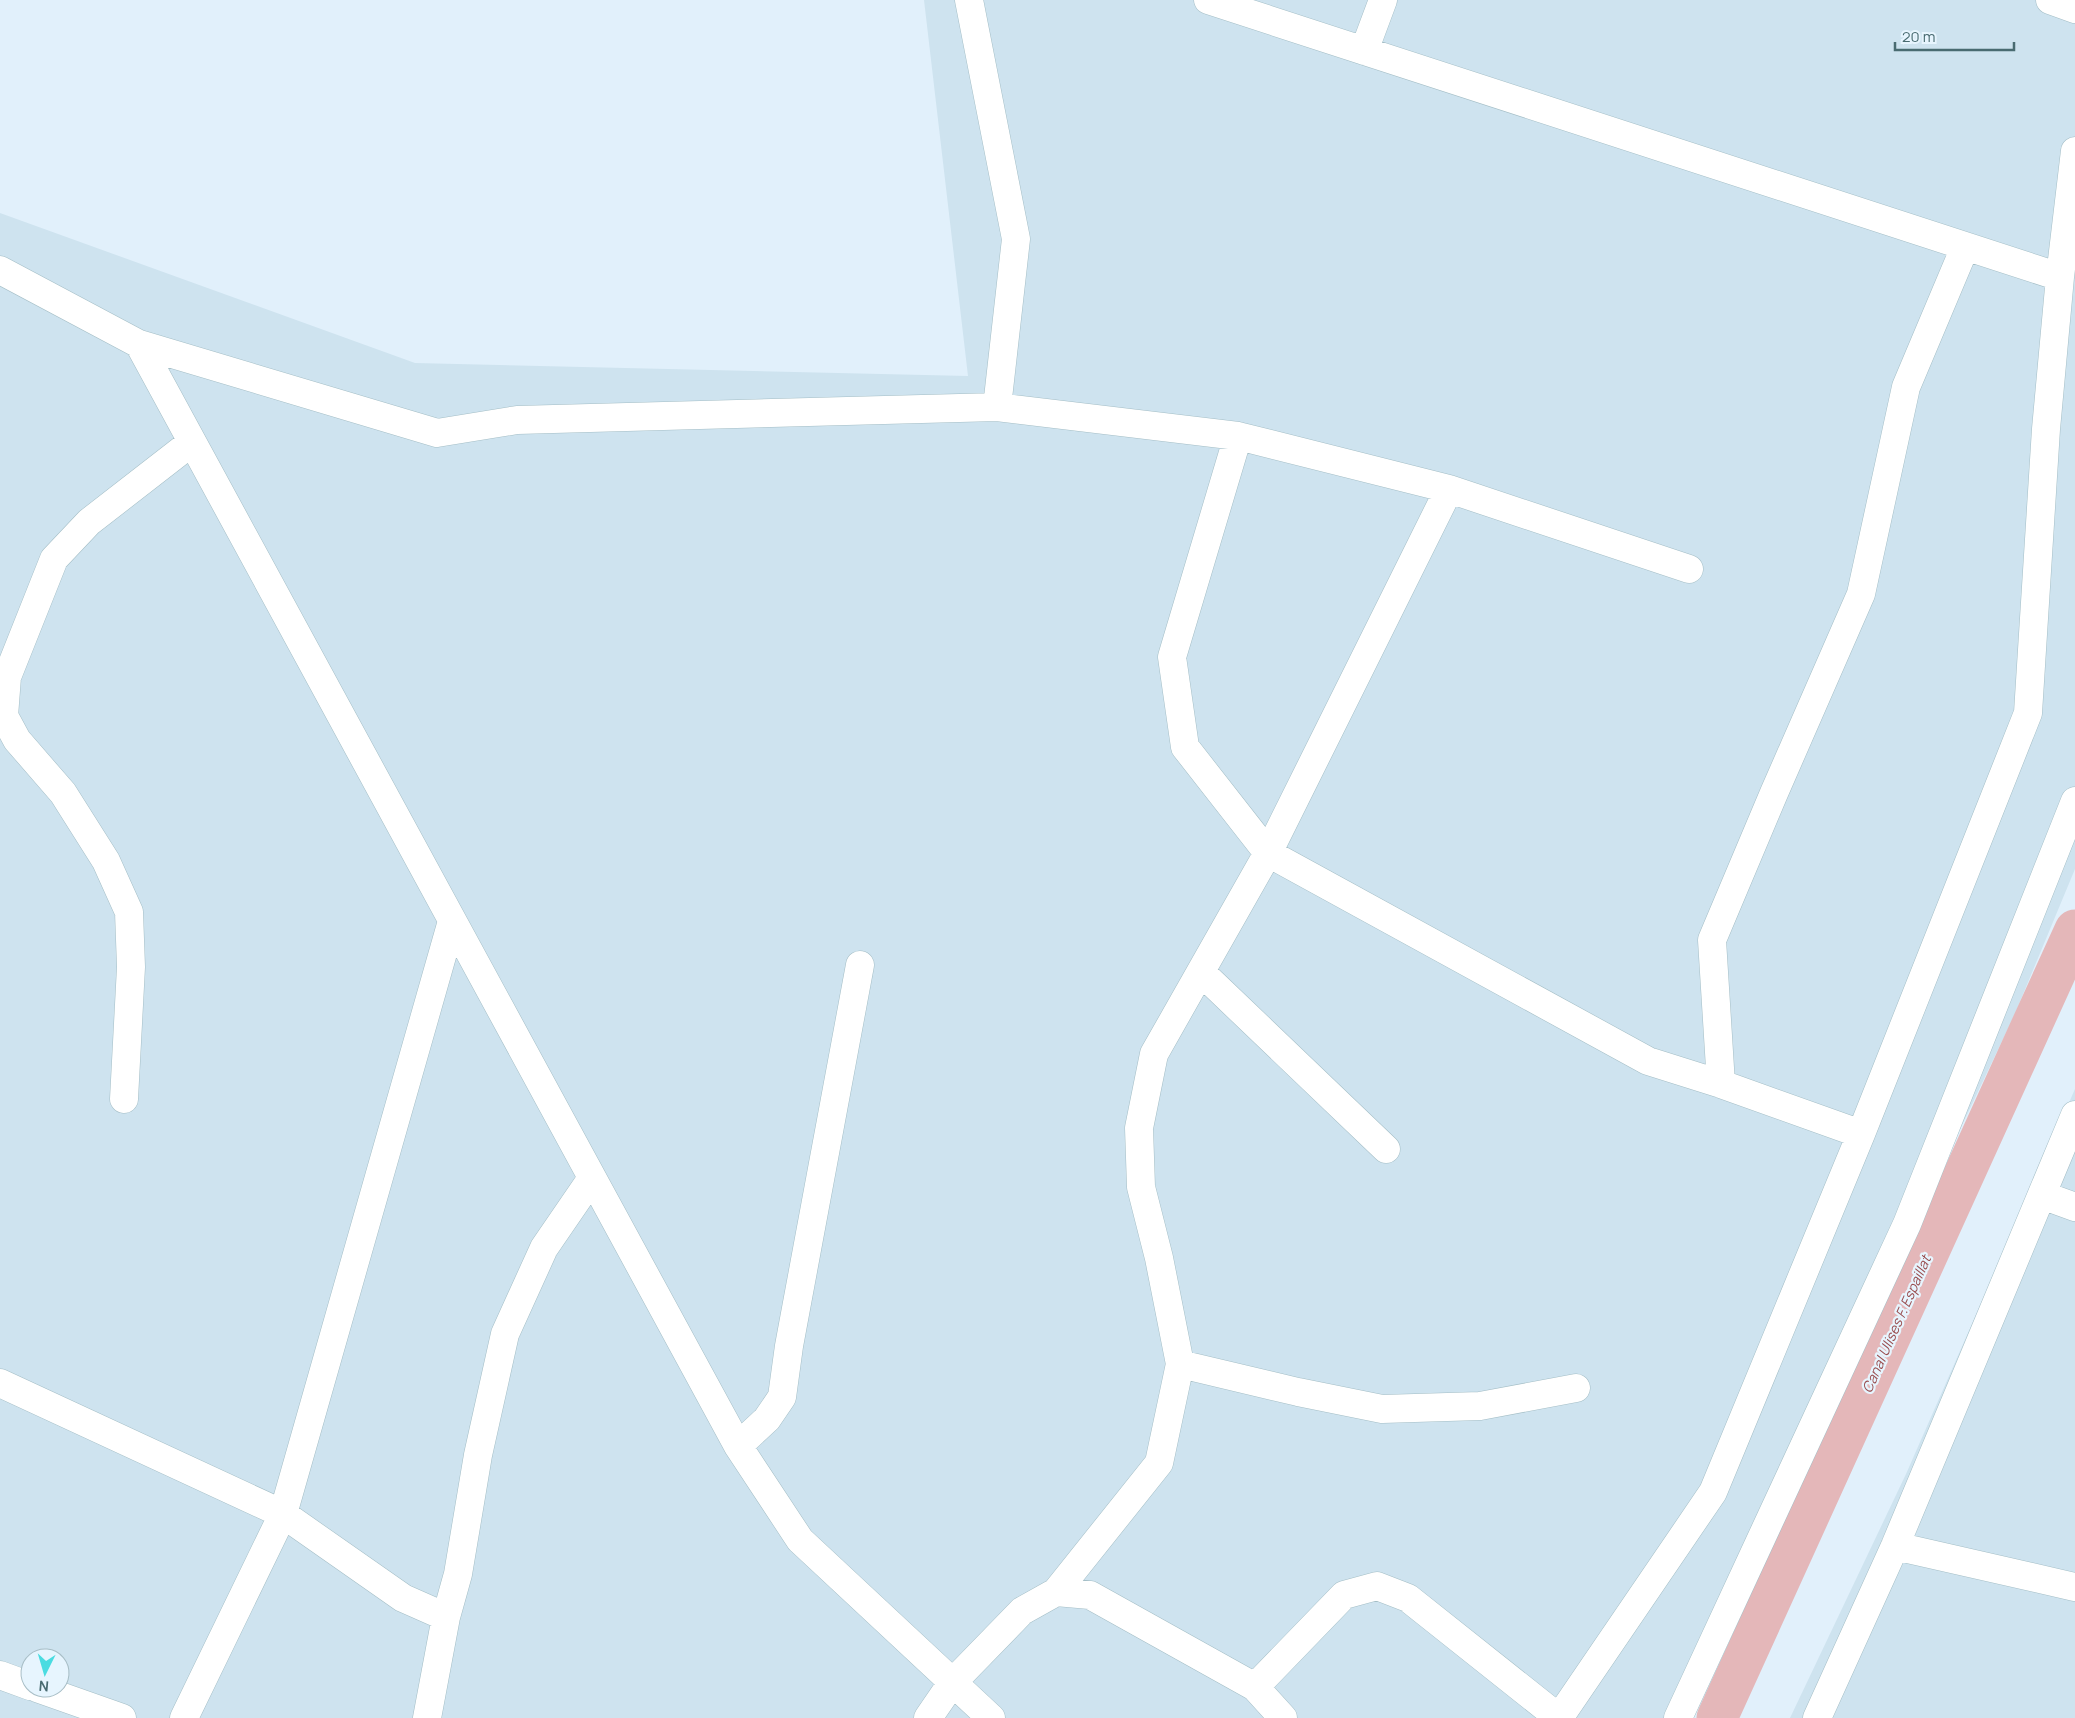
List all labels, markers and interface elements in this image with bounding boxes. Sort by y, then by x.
scale bar [1895,20,2014,52]
text: 20 m [1902,26,1935,47]
water label: Canal Ulises F. Espaillat [1857,1251,1935,1396]
north arrow [20,1648,70,1698]
text: N [38,1677,50,1696]

